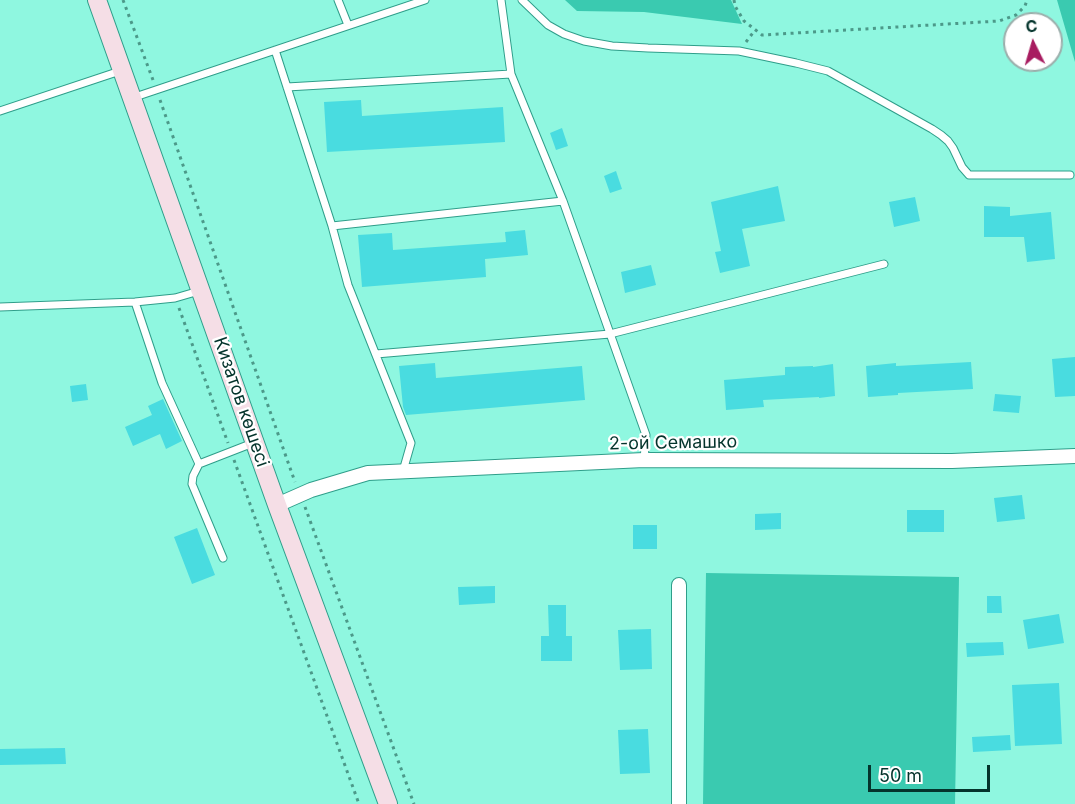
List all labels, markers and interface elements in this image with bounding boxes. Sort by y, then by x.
north arrow [1003,12,1063,72]
text: С [1025,16,1038,37]
street label: Кизатов көшесі [209,334,273,470]
street label: 2-ой Семашко [609,431,737,455]
scale bar [871,753,992,791]
text: 50 m [879,765,922,786]

